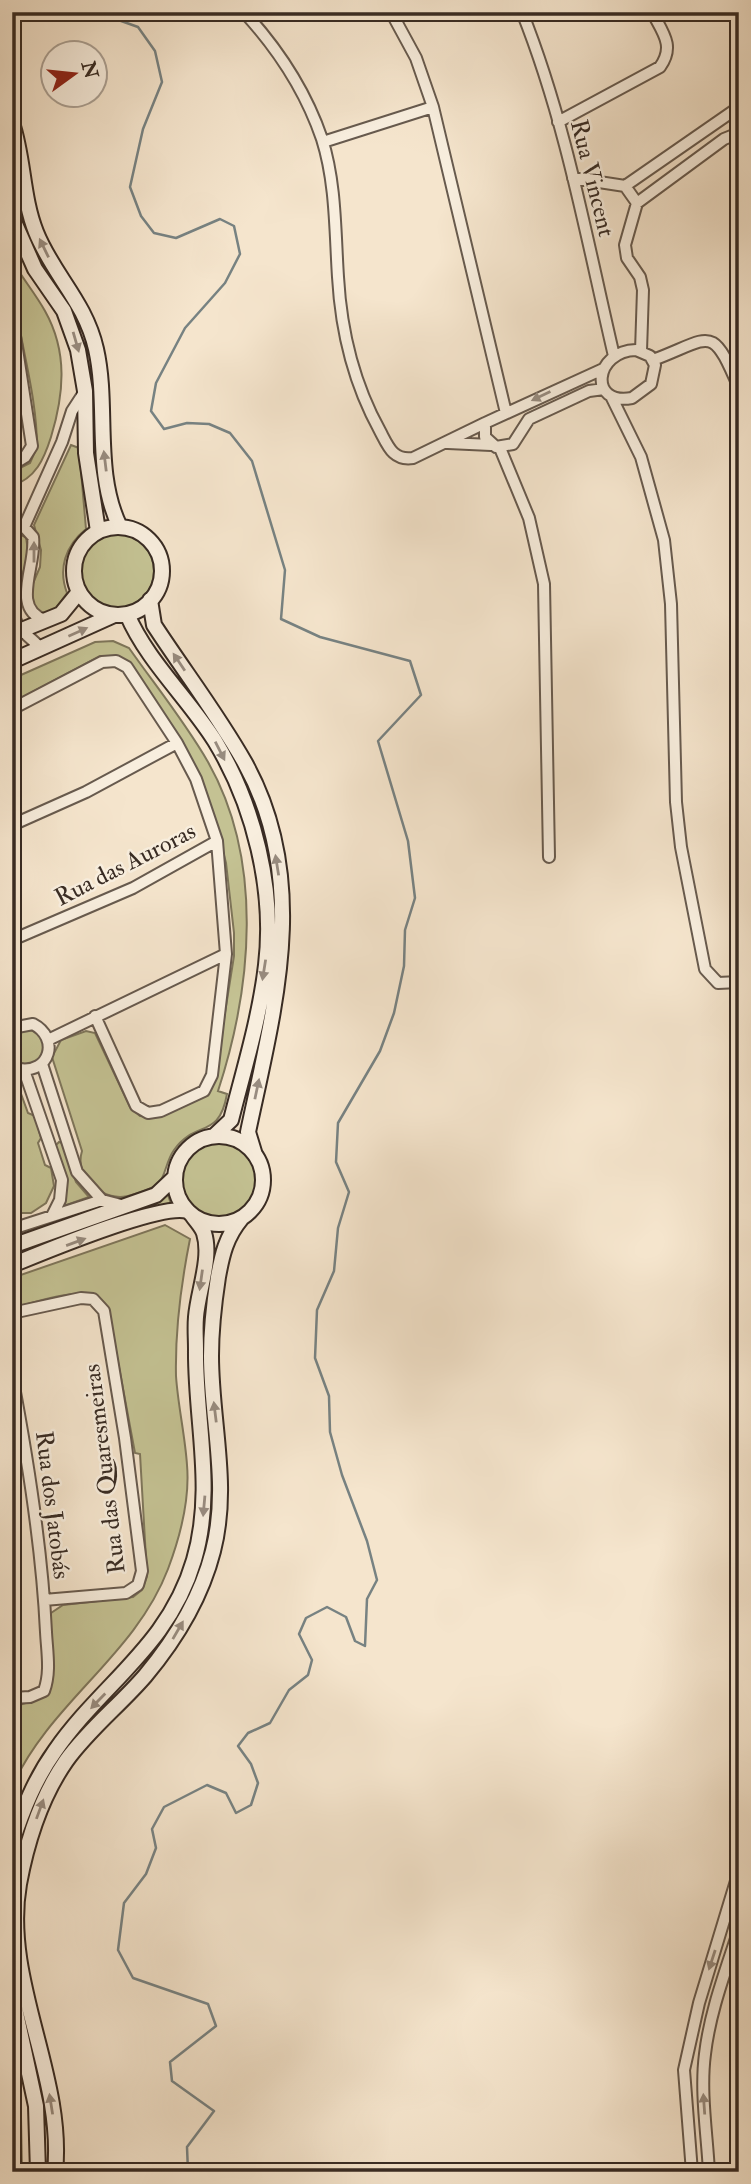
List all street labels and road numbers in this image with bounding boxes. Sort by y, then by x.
street label: Rua Vincent [563,116,622,240]
street label: Rua das Auroras [49,816,201,913]
street label: Rua das Quaresmeiras [76,1362,133,1575]
street label: Rua dos Jatobás [28,1429,77,1581]

